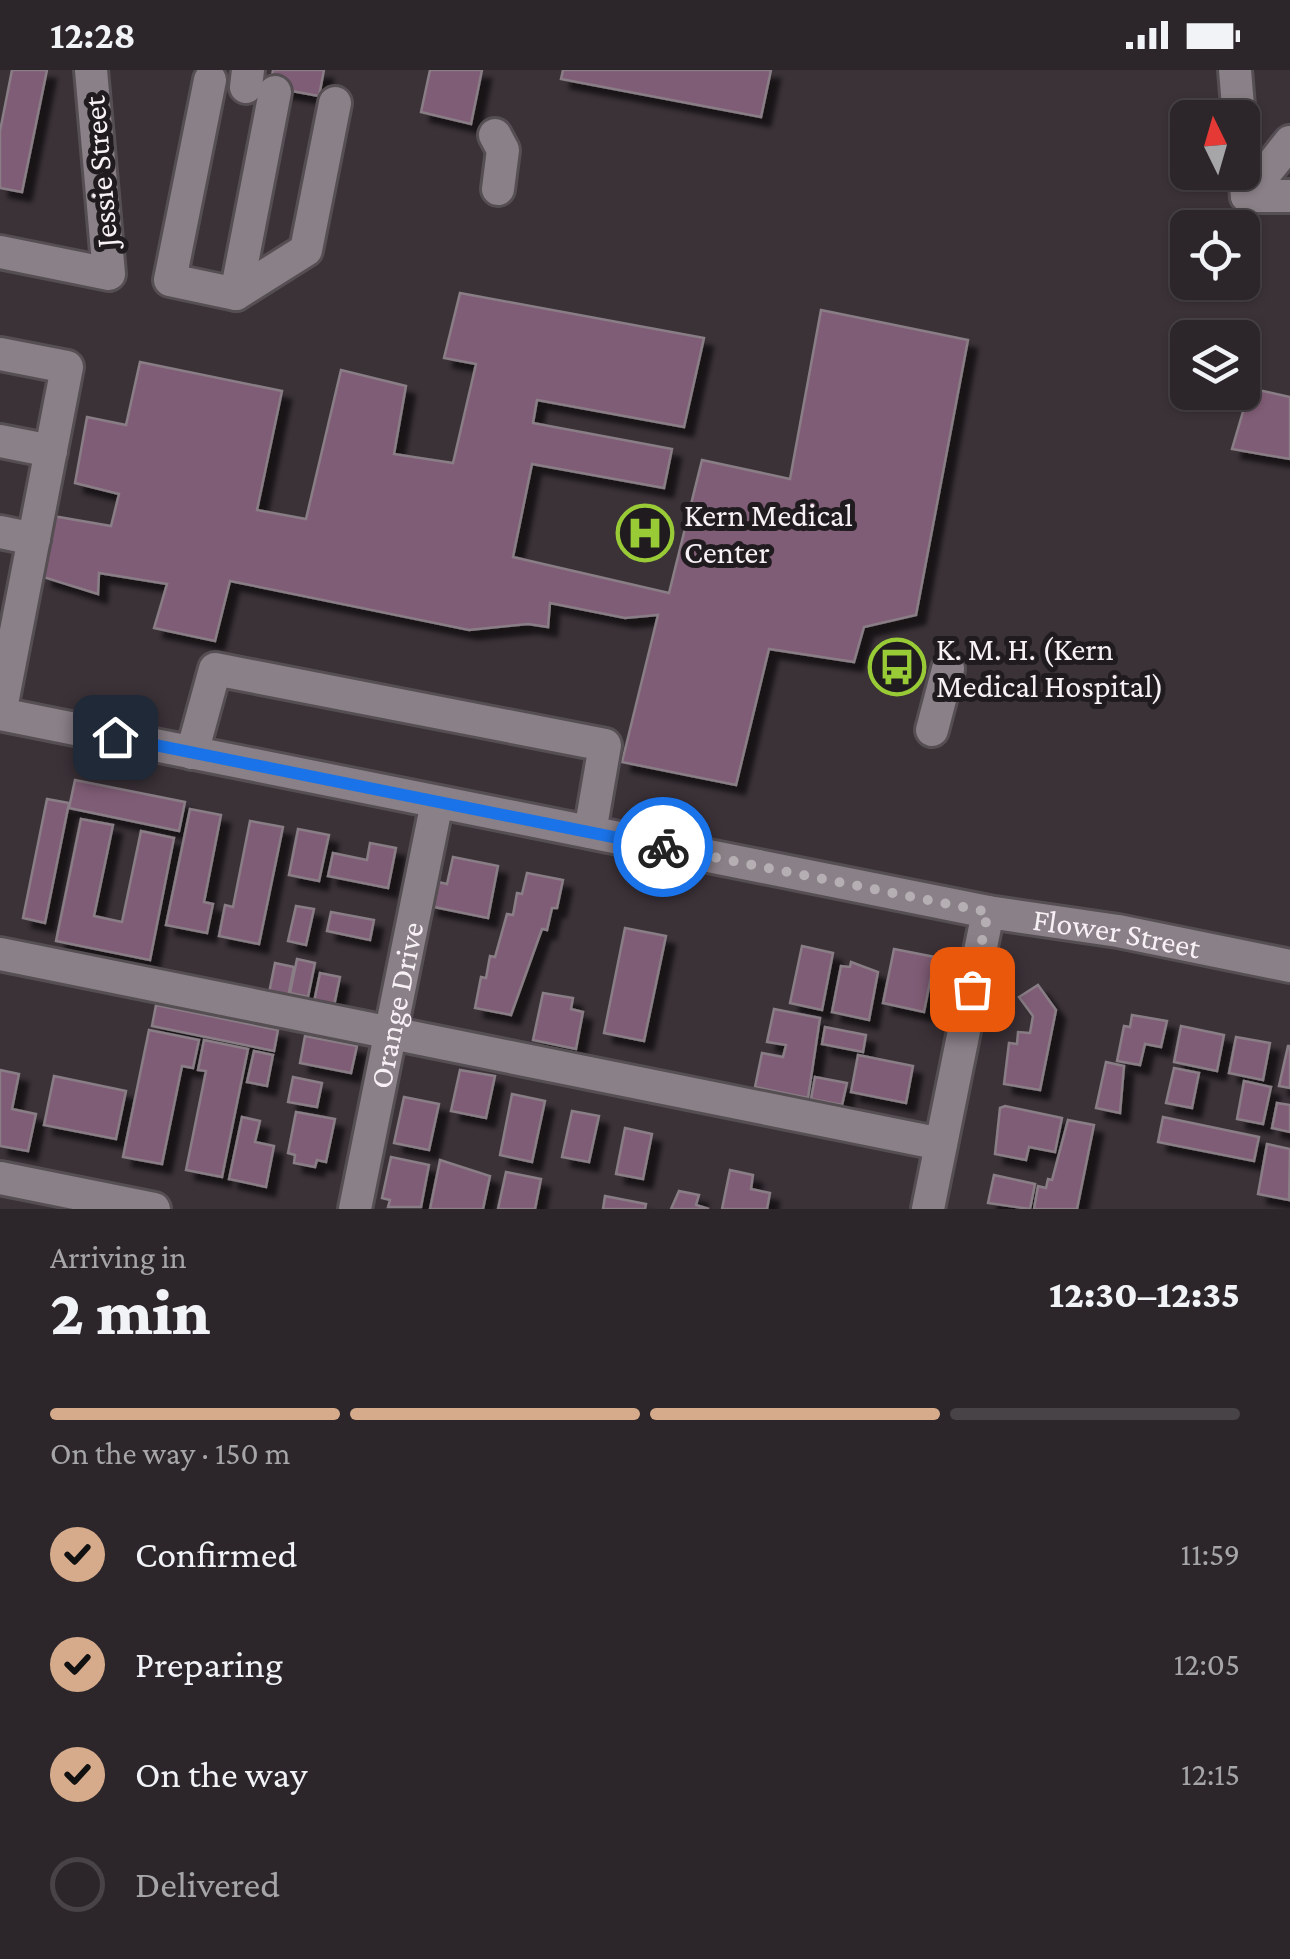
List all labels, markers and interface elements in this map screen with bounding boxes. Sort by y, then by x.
text: 12:28 [50,14,136,56]
street label: Jessie Street [75,94,125,252]
north arrow [1170,100,1260,190]
map controls [1170,100,1260,410]
button: locate [1170,210,1260,300]
button: layers [1170,320,1260,410]
place label: Kern Medical Center [684,497,853,570]
hospital icon: Kern Medical Center [615,503,675,563]
place label: K. M. H. (Kern Medical Hospital) [936,631,1164,705]
bus stop icon: K. M. H. (Kern Medical Hospital) [867,637,927,697]
pin [73,695,158,780]
icon: home [88,710,143,765]
courier [613,797,713,897]
icon: bike [636,820,691,875]
street label: Flower Street [1030,901,1204,965]
street label: Orange Drive [362,919,430,1092]
pin [930,947,1015,1032]
icon: bag [945,962,1000,1017]
text: Arriving in [50,1239,187,1275]
text: 12:30–12:35 [1049,1273,1240,1315]
text: 2 min [50,1276,211,1348]
text: On the way · 150 m [50,1435,290,1471]
icon: check [50,1527,105,1582]
text: Confirmed [135,1533,298,1575]
text: 11:59 [1181,1536,1240,1572]
icon: check [50,1637,105,1692]
text: Preparing [135,1643,283,1685]
text: 12:05 [1174,1646,1240,1682]
icon: check [50,1747,105,1802]
text: On the way [135,1753,307,1795]
text: 12:15 [1181,1756,1240,1792]
text: Delivered [135,1863,280,1905]

